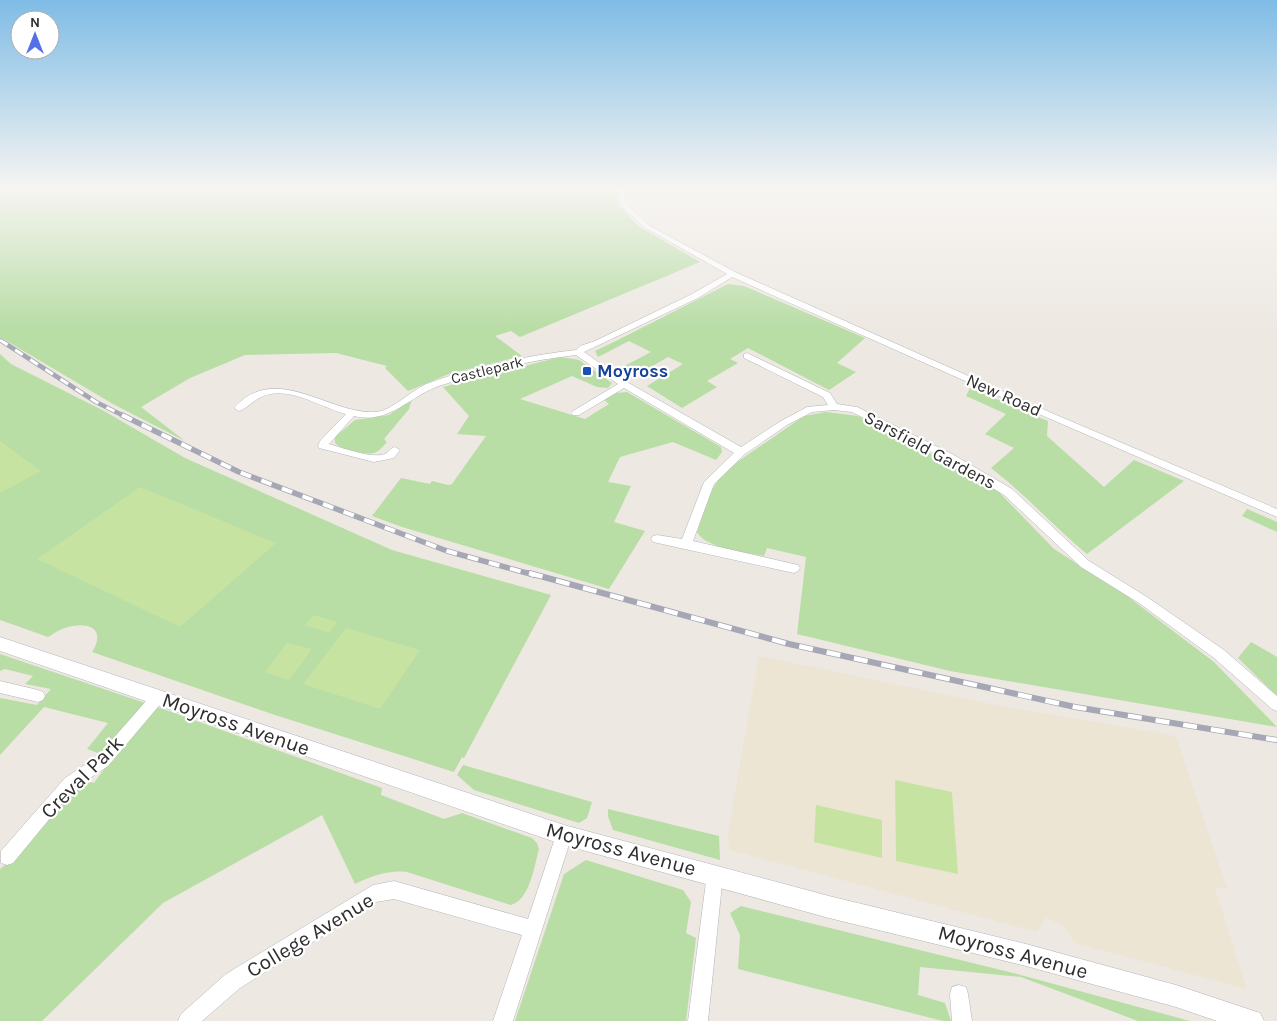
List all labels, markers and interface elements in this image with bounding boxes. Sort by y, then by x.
north arrow [10,10,60,60]
text: N [30,14,40,31]
street label: Castlepark [449,352,525,388]
place label: Moyross [597,360,668,382]
marker: Moyross [581,365,593,377]
street label: New Road [963,369,1045,421]
street label: Sarsfield Gardens [860,406,1000,494]
street label: Moyross Avenue [159,688,313,760]
street label: Creval Park [36,731,128,823]
street label: Moyross Avenue [543,817,699,881]
street label: College Avenue [242,888,378,982]
street label: Moyross Avenue [935,920,1091,984]

